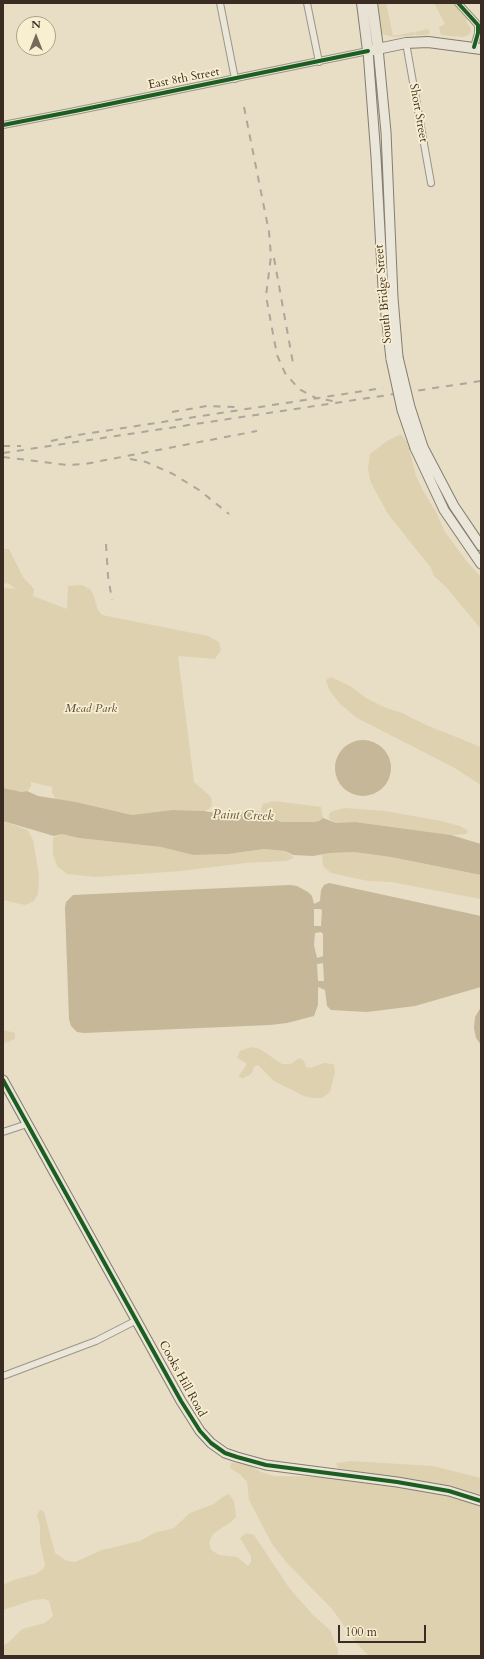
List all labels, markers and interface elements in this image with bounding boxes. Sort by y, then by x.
north arrow [16,16,56,56]
text: N [31,17,41,32]
street label: East 8th Street [147,65,221,93]
street label: Short Street [406,83,430,143]
street label: South Bridge Street [373,244,395,344]
park label: Mead Park [65,702,117,716]
water label: Paint Creek [212,807,274,825]
street label: Cooks Hill Road [155,1338,209,1420]
scale bar [340,1617,428,1643]
text: 100 m [345,1624,377,1640]

